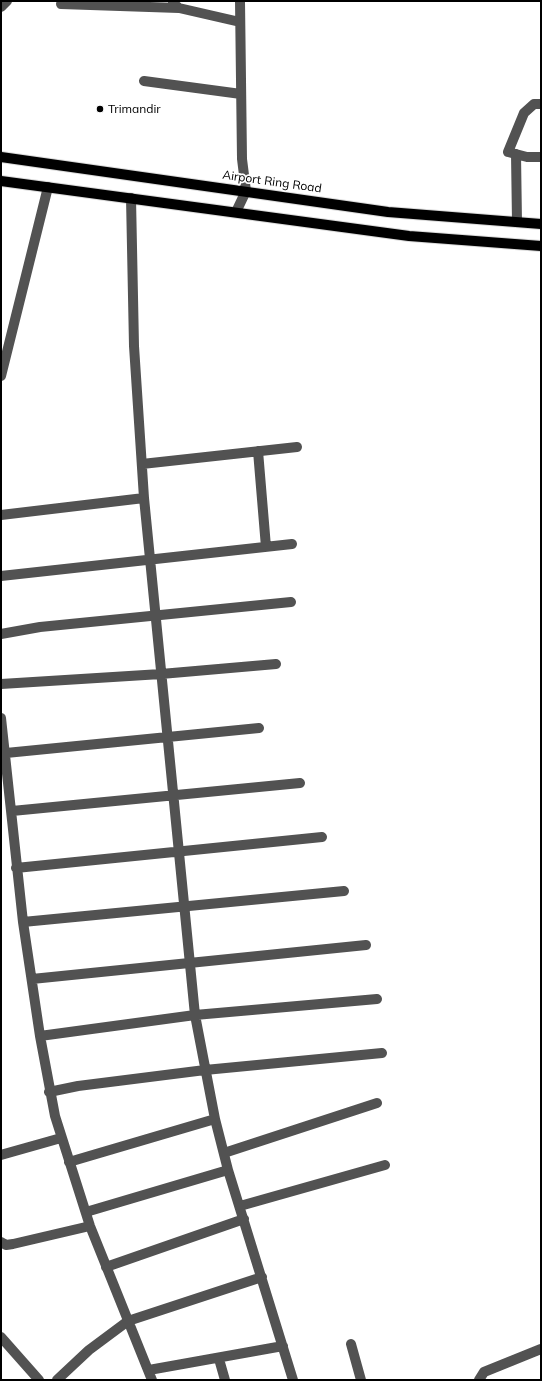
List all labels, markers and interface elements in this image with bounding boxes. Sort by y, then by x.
place label: Trimandir [108,102,161,116]
marker: Trimandir [95,104,105,114]
street label: Airport Ring Road [221,168,323,196]

